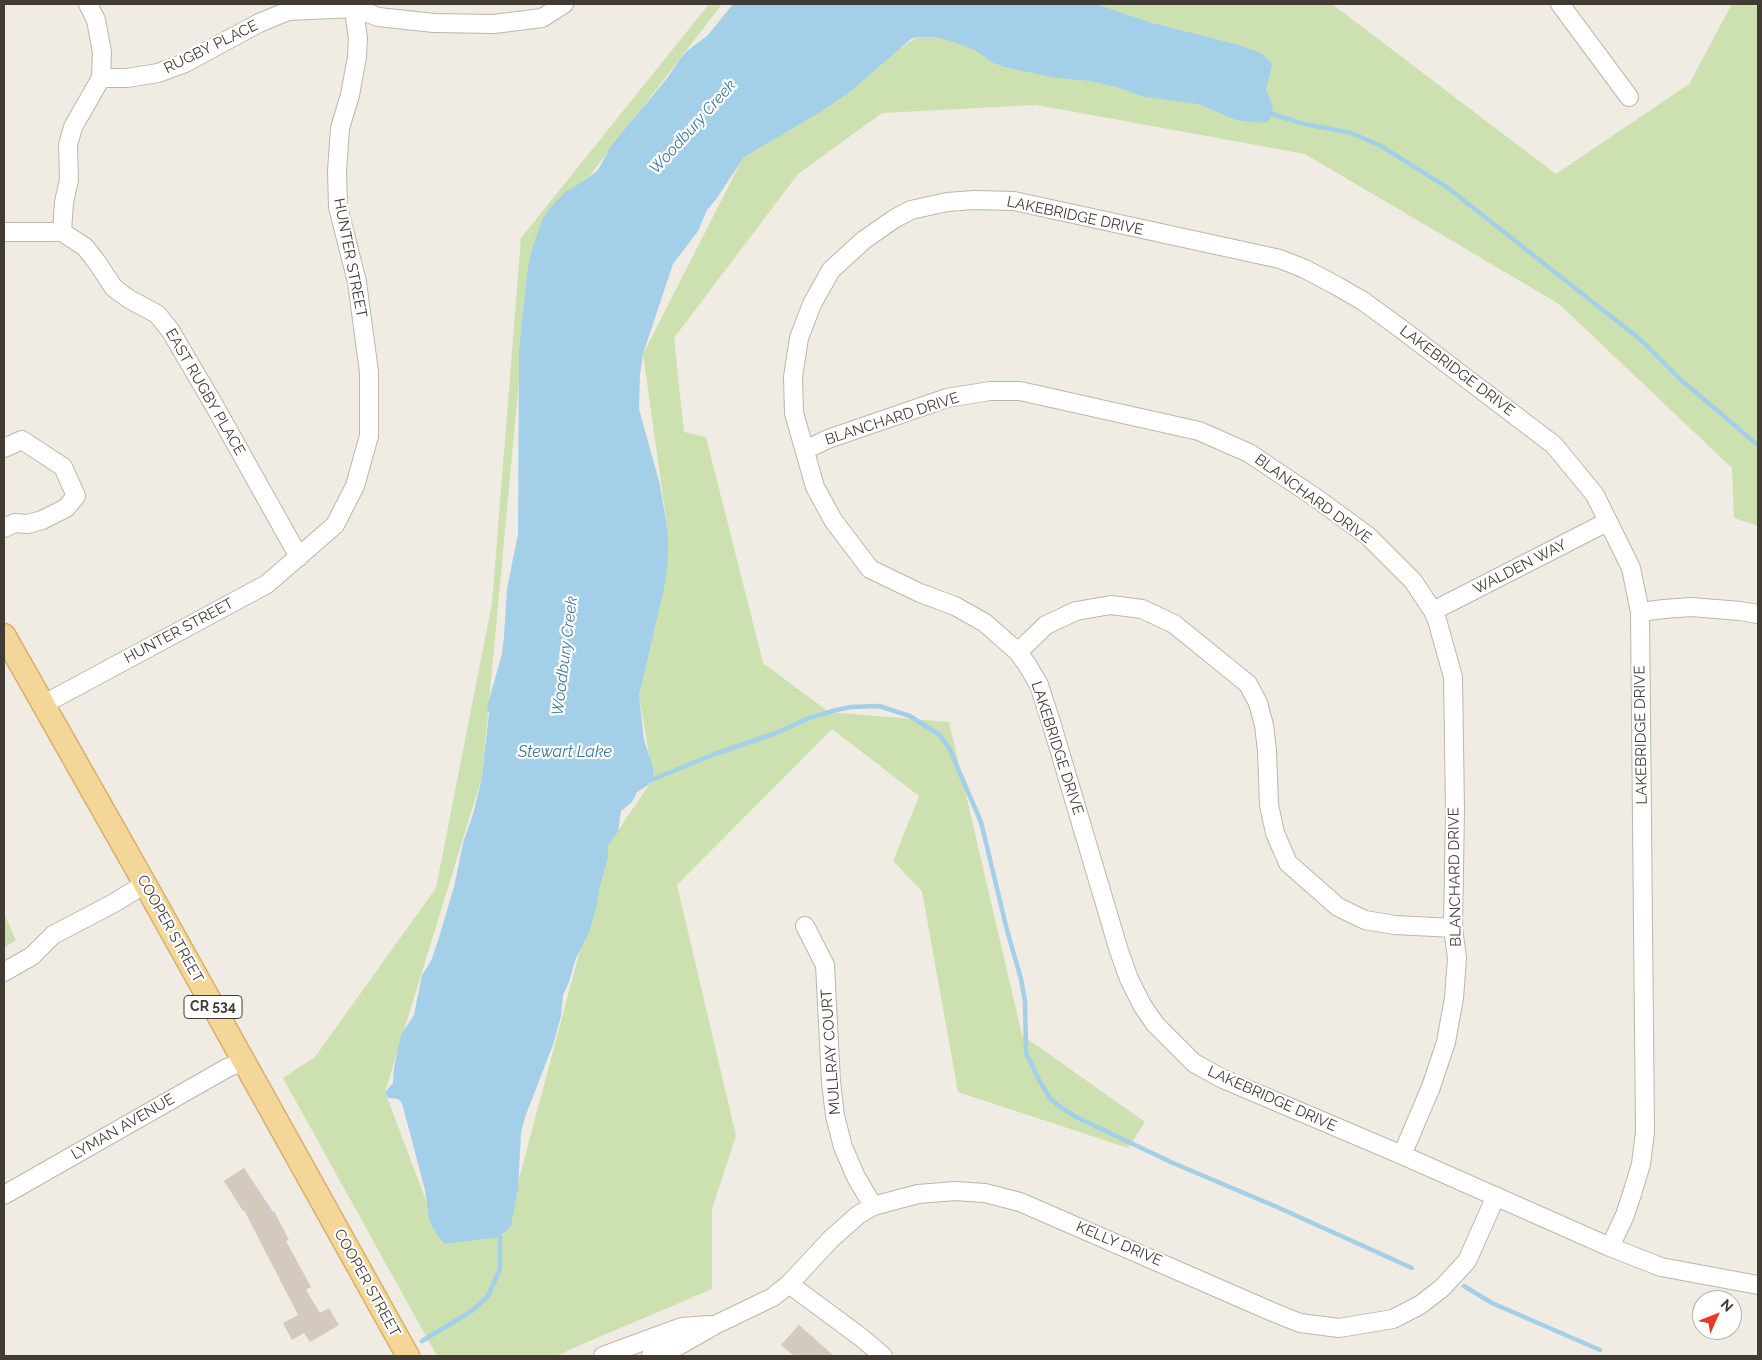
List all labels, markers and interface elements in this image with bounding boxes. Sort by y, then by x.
street label: RUGBY PLACE [161,17,261,77]
water label: Woodbury Creek [646,76,740,178]
street label: LAKEBRIDGE DRIVE [1005,193,1145,239]
street label: HUNTER STREET [330,197,370,319]
street label: LAKEBRIDGE DRIVE [1396,322,1518,420]
street label: EAST RUGBY PLACE [161,325,249,459]
street label: BLANCHARD DRIVE [823,389,961,449]
street label: BLANCHARD DRIVE [1251,451,1375,547]
street label: WALDEN WAY [1470,536,1570,598]
street label: HUNTER STREET [121,595,237,667]
water label: Woodbury Creek [548,595,582,717]
street label: LAKEBRIDGE DRIVE [1631,665,1651,805]
street label: LAKEBRIDGE DRIVE [1027,679,1087,817]
water label: Stewart Lake [518,742,612,762]
street label: BLANCHARD DRIVE [1445,807,1465,947]
street label: COOPER STREET [133,872,207,986]
street label: MULLRAY COURT [818,989,844,1115]
road number: CR 534 [184,996,242,1019]
street label: LAKEBRIDGE DRIVE [1205,1062,1339,1136]
street label: LYMAN AVENUE [68,1090,178,1164]
street label: KELLY DRIVE [1073,1218,1165,1270]
street label: COOPER STREET [330,1226,404,1340]
north arrow [1692,1290,1742,1340]
text: N [1718,1296,1737,1315]

